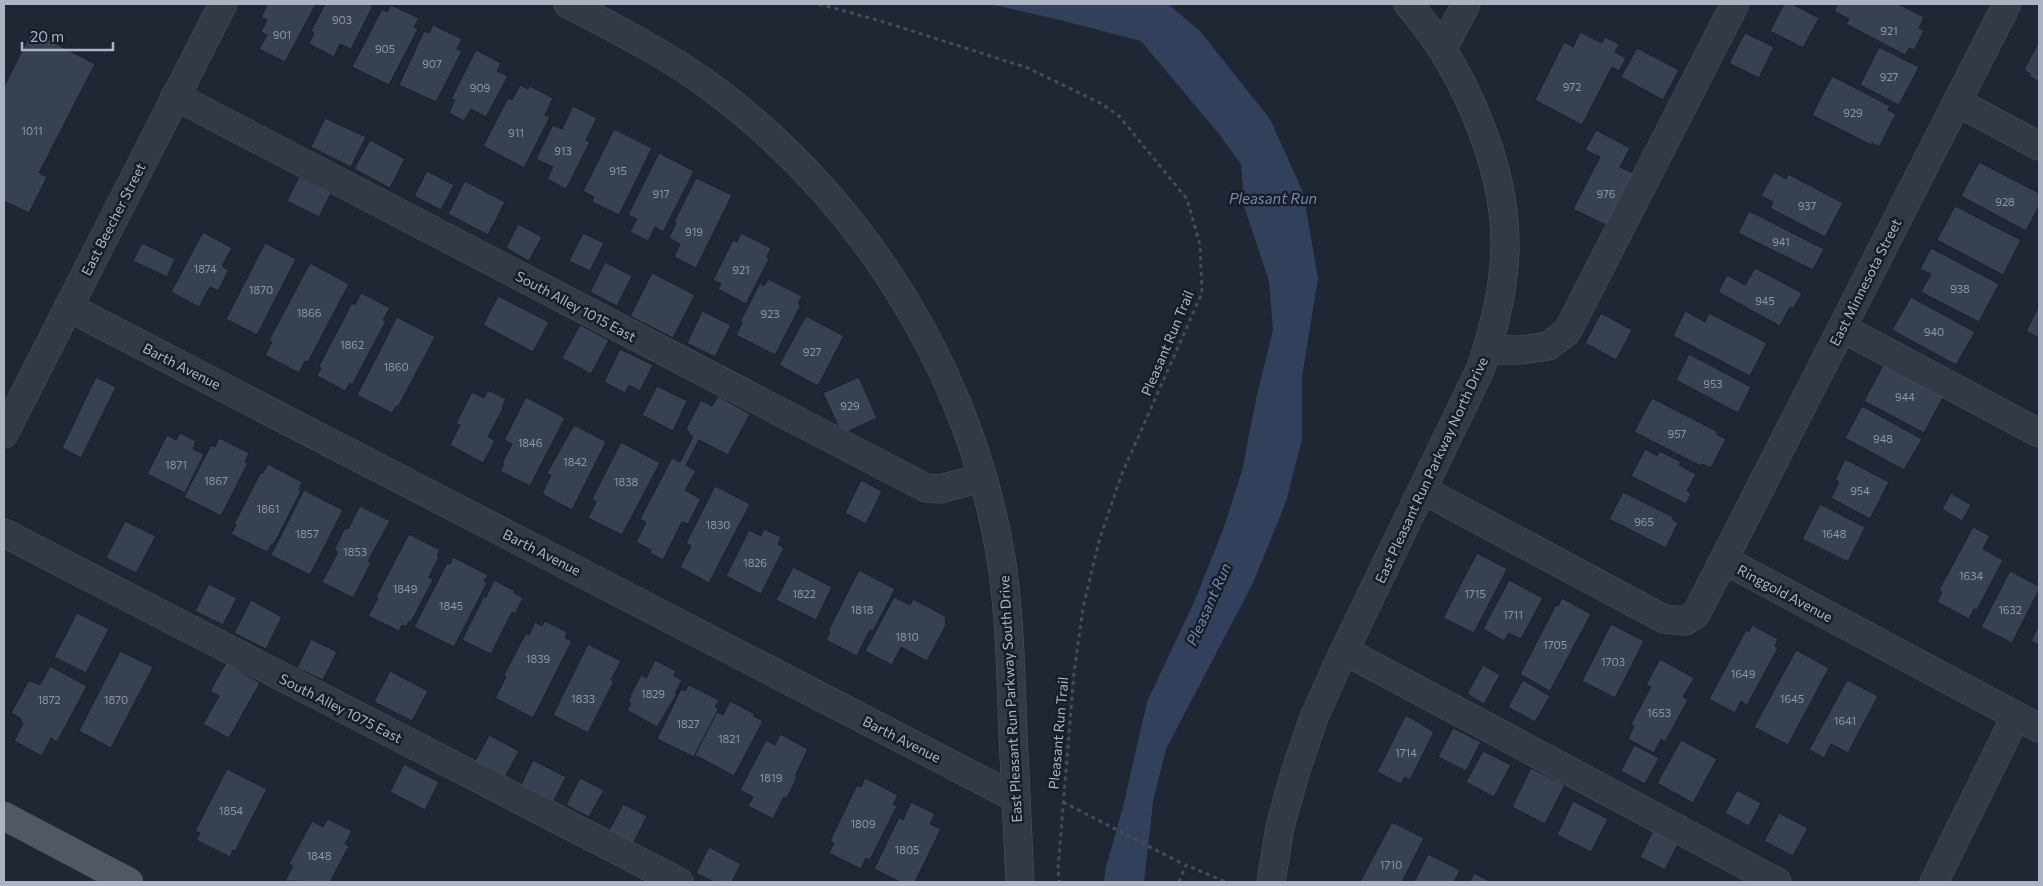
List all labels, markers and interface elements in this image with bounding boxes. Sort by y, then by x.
house number: 903 [332,13,352,26]
scale bar [22,20,114,52]
house number: 921 [1880,24,1898,37]
text: 20 m [30,27,64,45]
house number: 901 [273,28,291,41]
house number: 905 [375,42,395,55]
house number: 907 [422,57,442,70]
house number: 927 [1880,70,1898,83]
house number: 972 [1563,80,1581,93]
house number: 909 [470,81,491,94]
house number: 929 [1843,106,1863,119]
house number: 1011 [21,124,43,137]
house number: 911 [508,126,524,139]
house number: 913 [554,144,572,157]
street label: East Beecher Street [77,160,149,278]
house number: 915 [609,164,627,177]
house number: 917 [652,187,670,200]
house number: 976 [1596,187,1616,200]
water label: Pleasant Run [1229,189,1317,207]
house number: 928 [1995,195,2015,208]
house number: 937 [1798,199,1817,212]
street label: East Minnesota Street [1825,215,1905,349]
house number: 919 [685,225,703,238]
house number: 941 [1772,235,1790,248]
house number: 1874 [193,262,217,275]
house number: 921 [732,263,750,276]
street label: South Alley 1015 East [513,267,639,345]
house number: 938 [1950,282,1970,295]
house number: 1870 [249,283,273,296]
street label: Pleasant Run Trail [1137,288,1197,398]
house number: 945 [1755,294,1775,307]
house number: 1866 [297,306,322,319]
house number: 923 [760,307,780,320]
house number: 940 [1924,325,1944,338]
house number: 1862 [340,338,364,351]
street label: Barth Avenue [140,339,224,393]
house number: 927 [803,345,821,358]
street label: East Pleasant Run Parkway North Drive [1371,354,1491,586]
house number: 1860 [383,360,409,373]
house number: 953 [1703,377,1723,390]
house number: 944 [1895,390,1915,403]
house number: 929 [840,399,860,412]
house number: 957 [1668,427,1687,440]
house number: 948 [1873,432,1893,445]
house number: 1846 [518,436,543,449]
house number: 1842 [563,455,587,468]
house number: 1871 [165,458,187,471]
house number: 1867 [204,474,228,487]
house number: 1838 [614,475,638,488]
house number: 954 [1850,484,1870,497]
house number: 1861 [257,502,279,515]
house number: 965 [1634,515,1654,528]
house number: 1830 [706,518,730,531]
street label: Barth Avenue [500,525,584,579]
house number: 1857 [295,527,319,540]
house number: 1648 [1822,527,1847,540]
house number: 1853 [343,545,367,558]
house number: 1826 [743,556,767,569]
water label: Pleasant Run [1182,560,1234,648]
street label: Ringgold Avenue [1734,561,1836,625]
house number: 1634 [1959,569,1984,582]
street label: East Pleasant Run Parkway South Drive [995,575,1025,823]
house number: 1849 [393,582,418,595]
house number: 1822 [792,587,816,600]
house number: 1715 [1464,587,1486,600]
house number: 1845 [439,599,463,612]
house number: 1818 [851,603,874,616]
house number: 1632 [1998,603,2022,616]
house number: 1711 [1503,608,1523,621]
house number: 1810 [895,630,919,643]
house number: 1705 [1543,638,1567,651]
house number: 1839 [526,652,550,665]
house number: 1703 [1601,655,1625,668]
house number: 1649 [1731,667,1756,680]
street label: South Alley 1075 East [277,670,405,746]
street label: Pleasant Run Trail [1045,676,1071,790]
house number: 1829 [641,687,665,700]
house number: 1833 [571,692,595,705]
house number: 1645 [1780,692,1804,705]
house number: 1872 [37,693,61,706]
house number: 1870 [104,693,128,706]
house number: 1653 [1647,706,1671,719]
street label: Barth Avenue [860,712,944,766]
house number: 1641 [1834,714,1856,727]
house number: 1827 [676,717,700,730]
house number: 1821 [718,732,740,745]
house number: 1714 [1395,746,1417,759]
house number: 1819 [760,771,783,784]
house number: 1854 [219,804,244,817]
house number: 1809 [850,817,876,830]
house number: 1805 [895,843,919,856]
house number: 1848 [307,849,332,862]
house number: 1710 [1380,858,1402,871]

